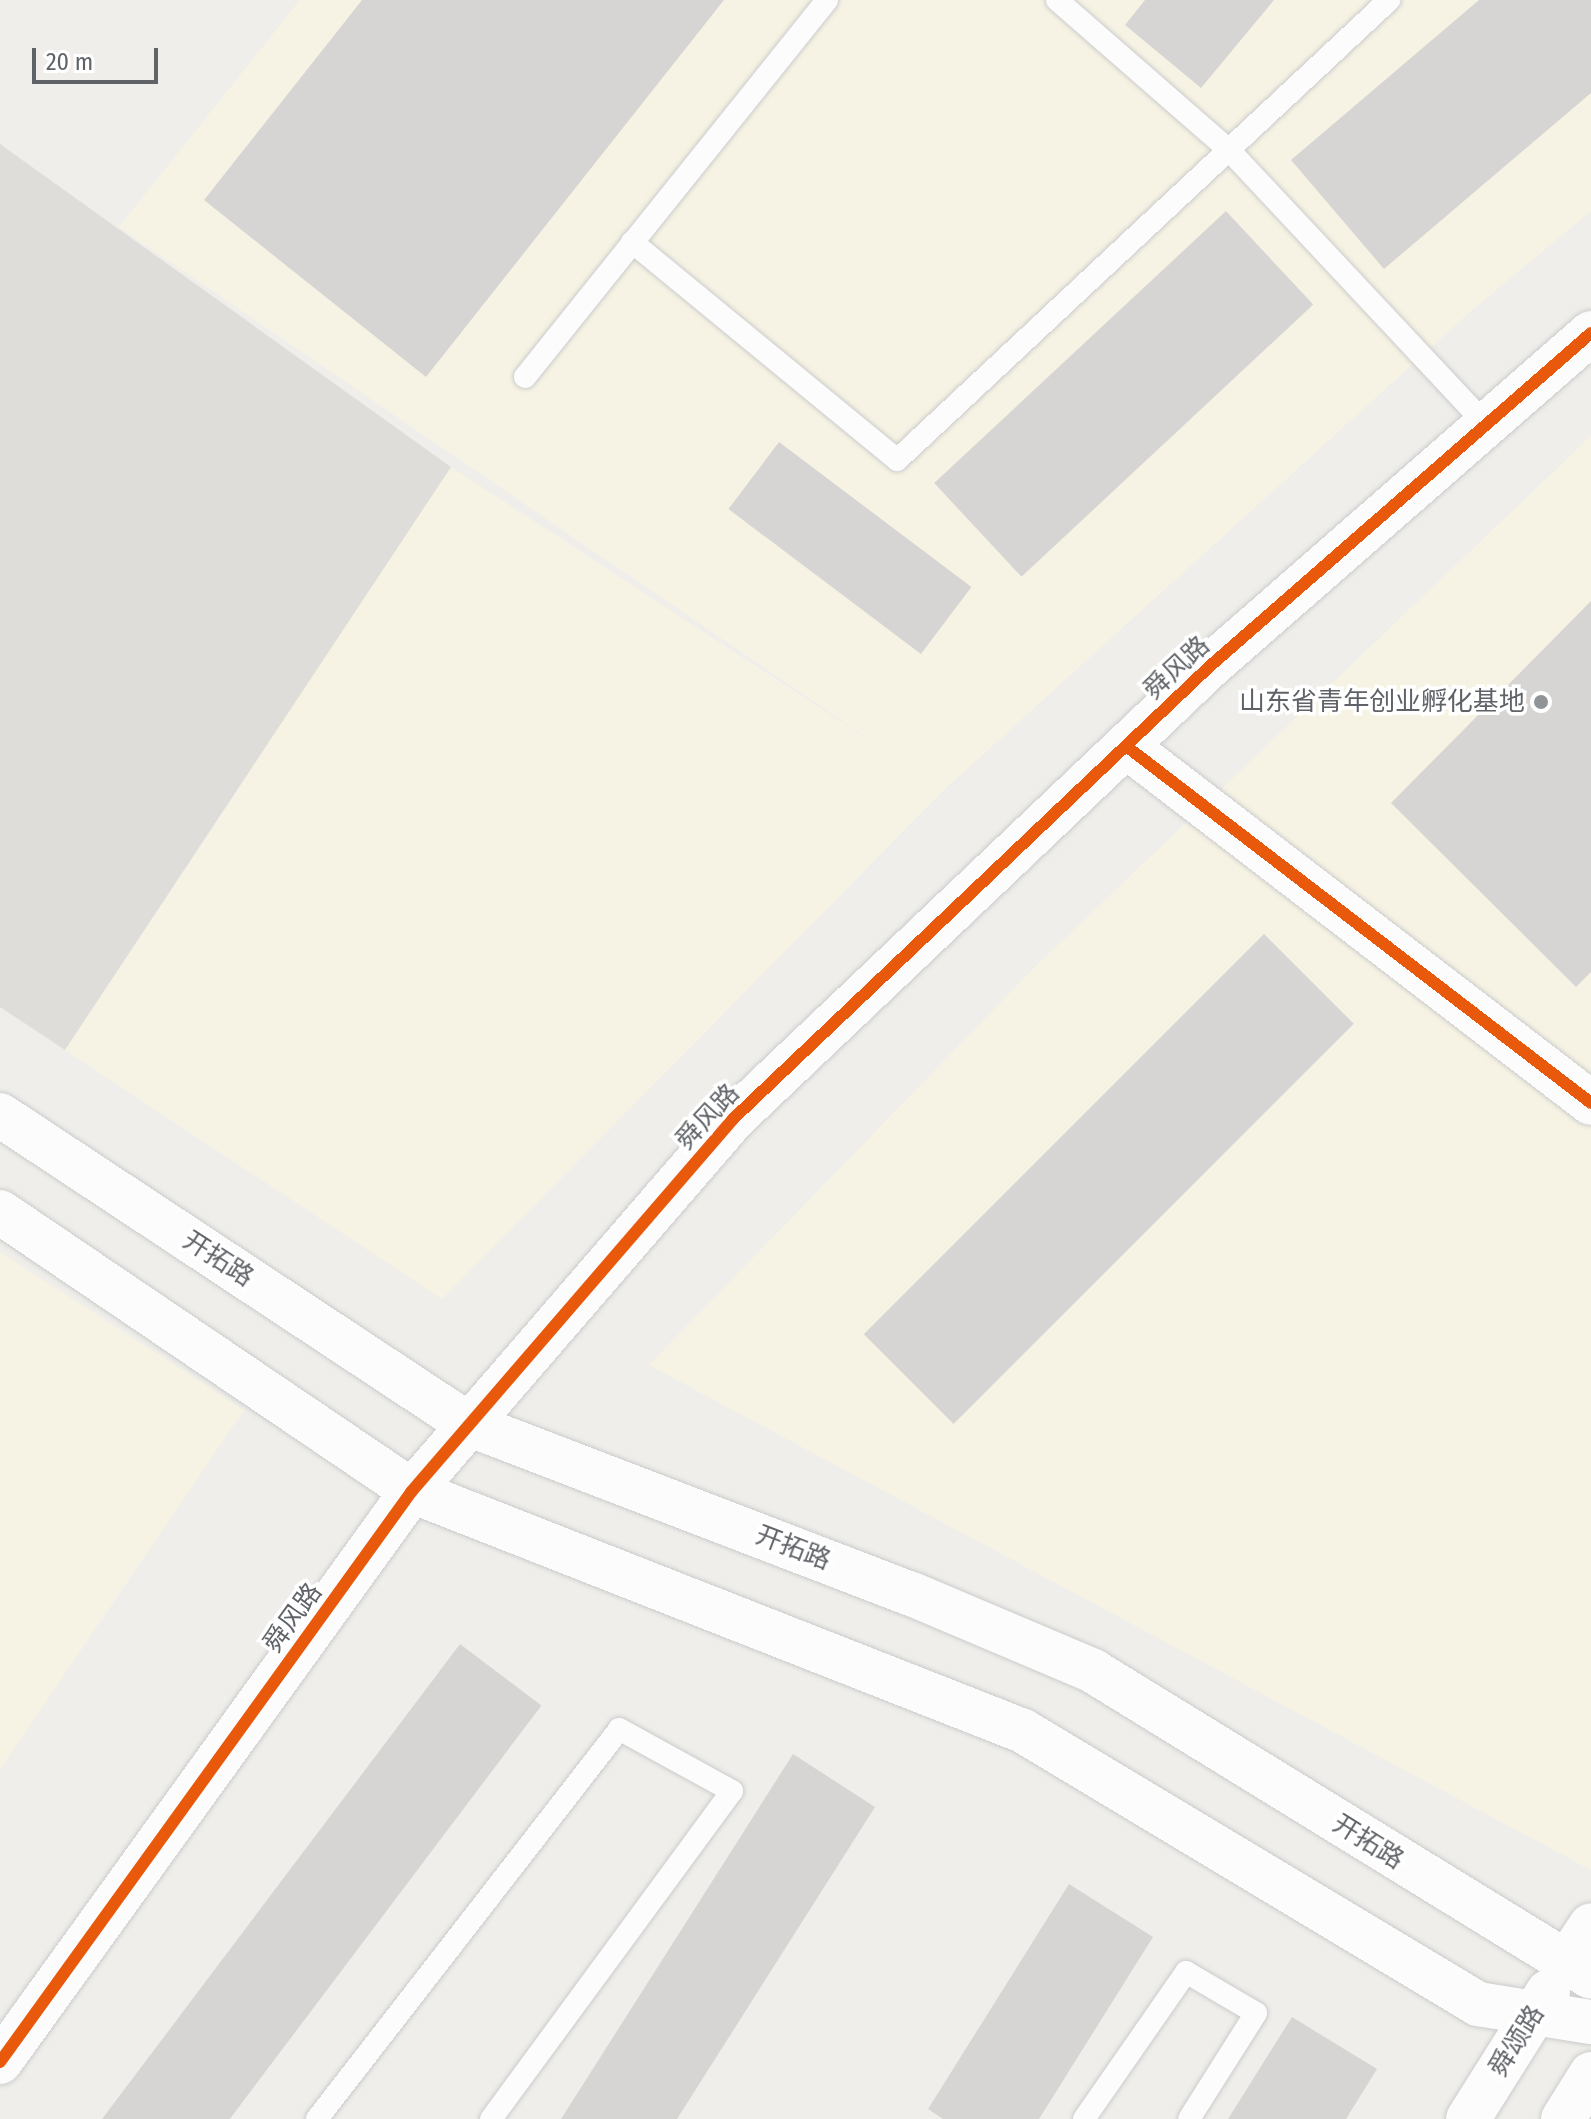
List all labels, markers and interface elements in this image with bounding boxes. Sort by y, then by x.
scale bar [36,32,162,82]
text: 20 m [46,48,93,76]
street label: 舜风路 [1138,630,1216,706]
place label: 山东省青年创业孵化基地 [1239,686,1525,718]
marker: 山东省青年创业孵化基地 [1532,693,1550,711]
street label: 舜风路 [670,1078,746,1156]
street label: 开拓路 [177,1225,259,1293]
street label: 开拓路 [751,1519,835,1577]
street label: 舜风路 [257,1577,329,1659]
street label: 开拓路 [1327,1808,1409,1876]
street label: 舜颂路 [1483,2000,1551,2082]

